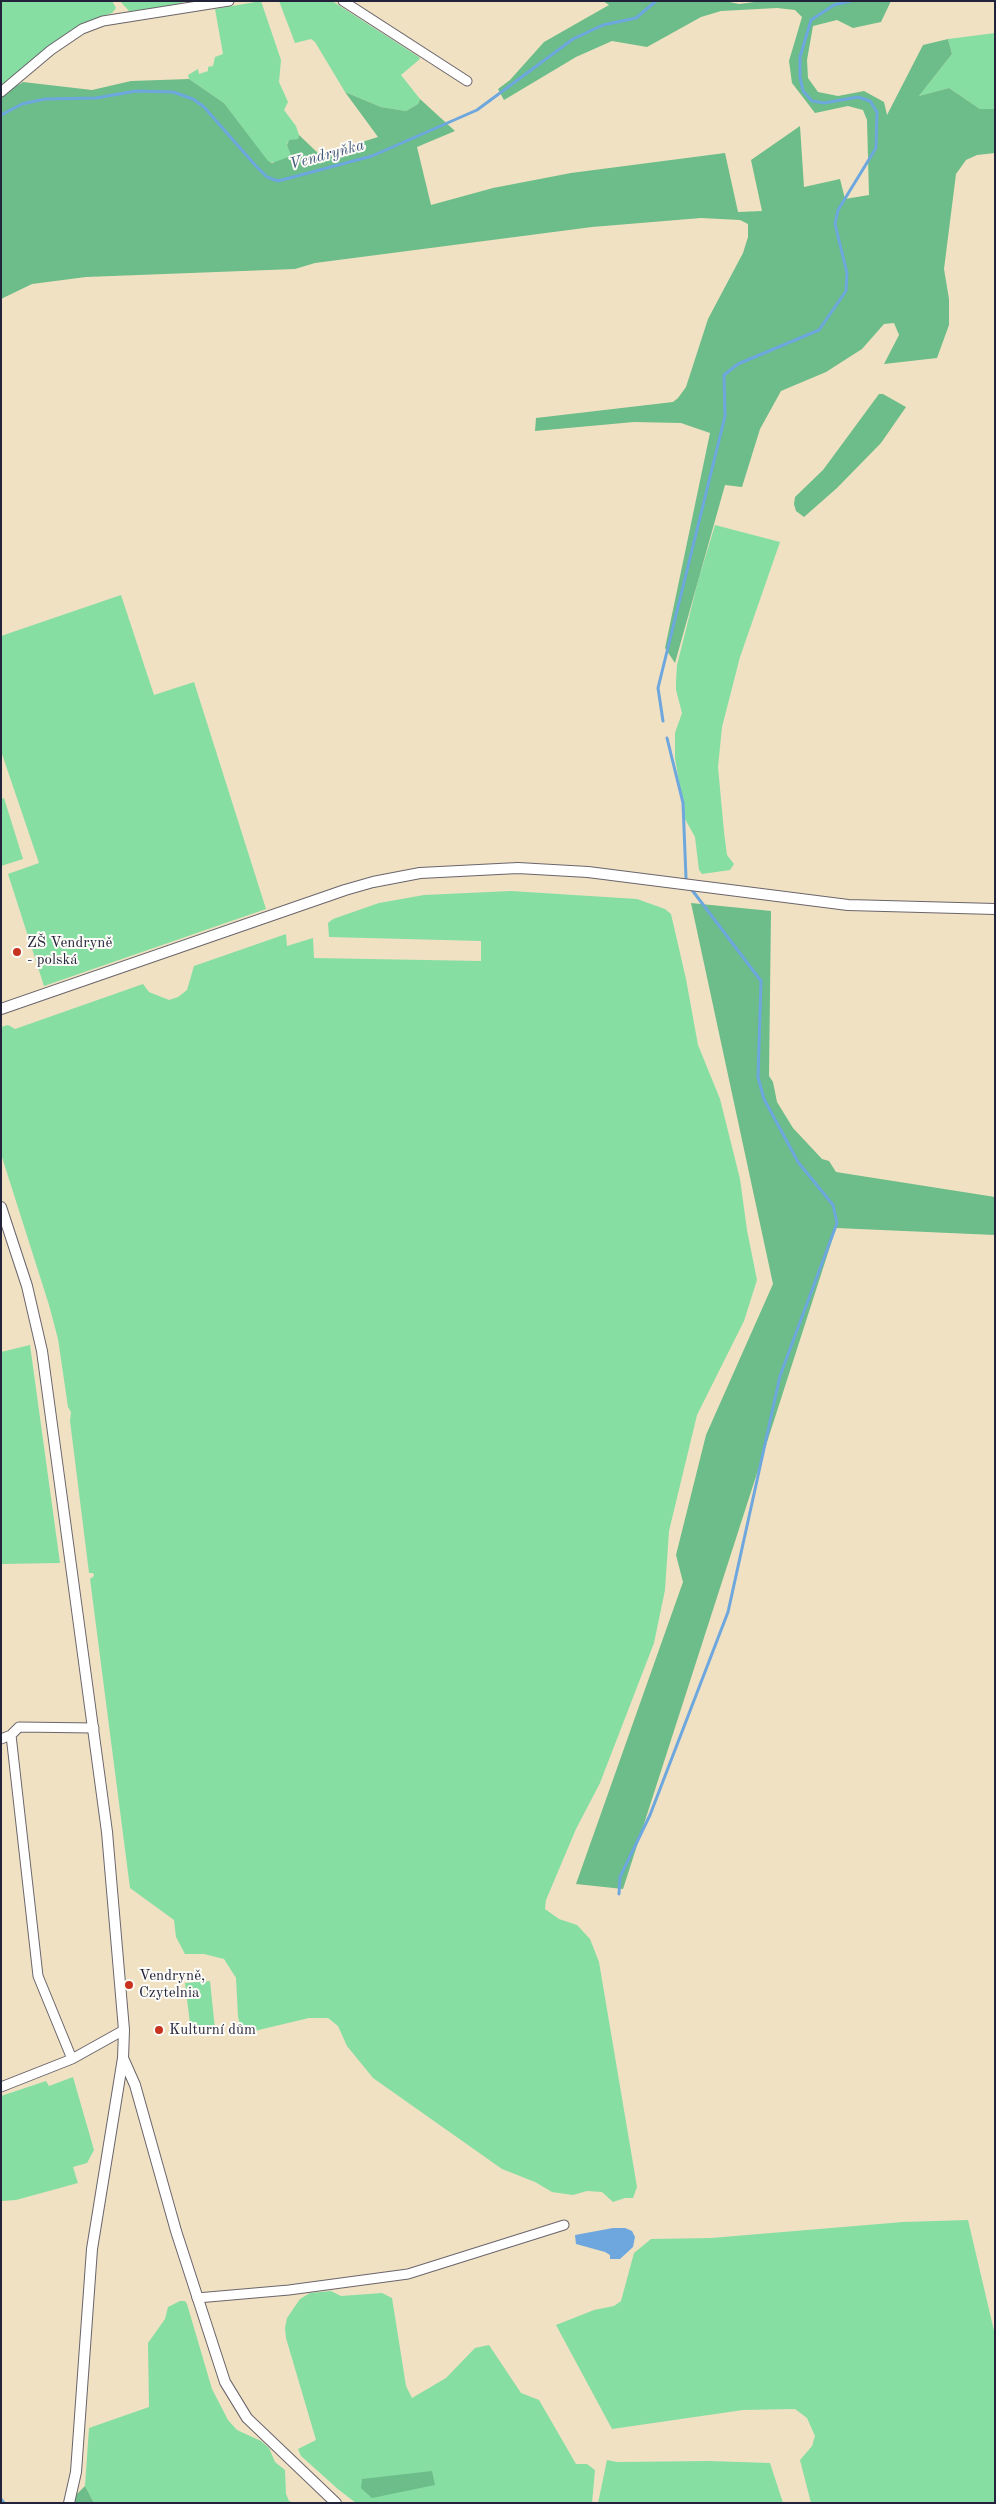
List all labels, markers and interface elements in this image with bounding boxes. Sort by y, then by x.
water label: Vendryňka [287,136,367,174]
place label: ZŠ Vendryně - polská [27,934,112,969]
marker: ZŠ Vendryně - polská [11,946,23,958]
place label: Vendryně, Czytelnia [139,1967,205,2002]
marker: Vendryně, Czytelnia [123,1979,135,1991]
place label: Kulturní dům [169,2021,256,2039]
marker: Kulturní dům [153,2024,165,2036]

